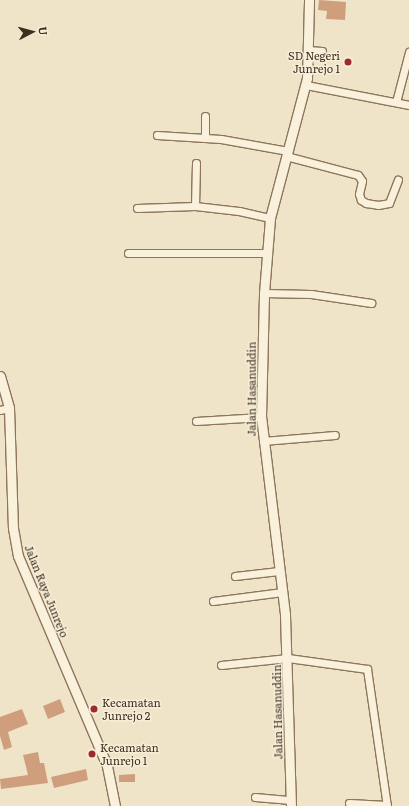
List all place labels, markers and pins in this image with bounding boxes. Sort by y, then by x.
place label: SD Negeri Junrejo 1 [288,49,340,75]
marker: SD Negeri Junrejo 1 [343,57,353,67]
place label: Kecamatan Junrejo 2 [102,696,161,722]
marker: Kecamatan Junrejo 2 [89,704,99,714]
place label: Kecamatan Junrejo 1 [100,741,159,767]
marker: Kecamatan Junrejo 1 [87,749,97,759]

